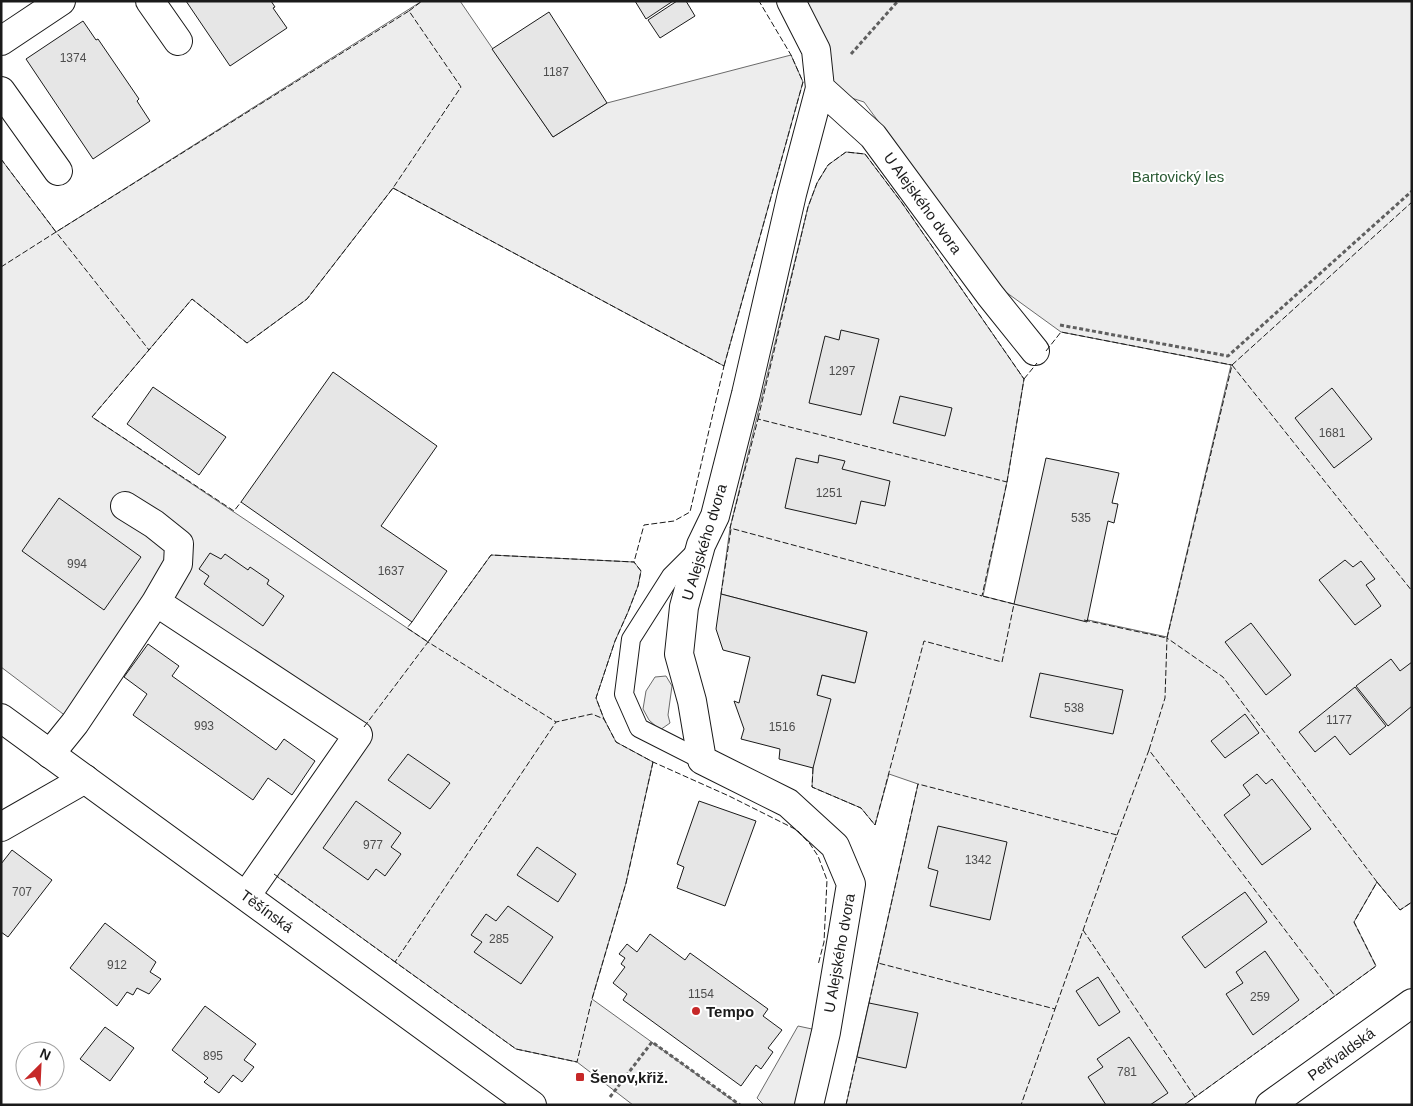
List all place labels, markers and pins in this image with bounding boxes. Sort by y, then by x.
place label: Tempo [706,1003,754,1020]
marker: Tempo [690,1005,702,1017]
place label: Šenov,křiž. [590,1069,668,1086]
marker: Šenov,křiž. [574,1071,586,1083]

